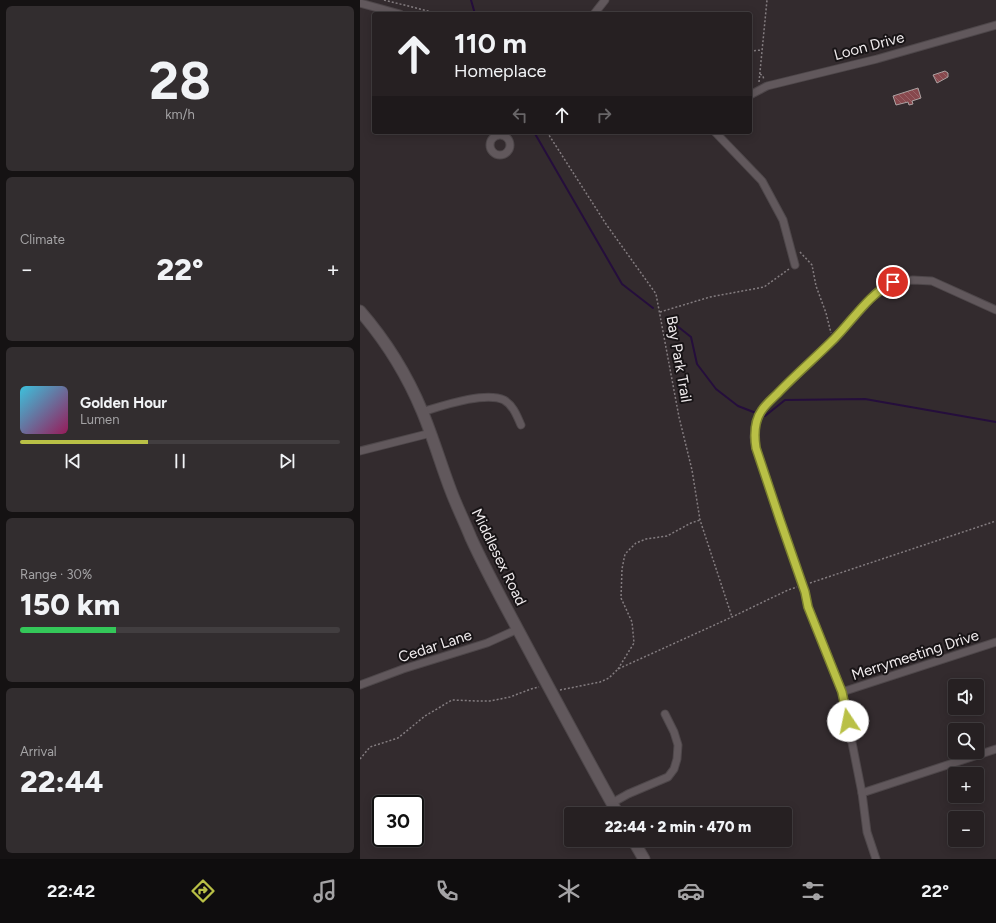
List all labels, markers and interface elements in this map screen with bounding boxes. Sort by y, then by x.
text: 110 m [454,26,527,60]
icon: ahead [388,28,440,80]
street label: Loon Drive [832,28,906,64]
text: 28 [149,50,211,112]
text: Homeplace [454,60,546,82]
icon: left [509,104,531,126]
icon: ahead [551,104,573,126]
icon: right [593,104,615,126]
text: km/h [165,107,195,122]
text: Climate [20,232,65,247]
text: 22° [157,251,203,288]
text: − [20,256,34,283]
text: + [326,256,340,283]
pin [876,265,910,299]
icon: arrive [882,271,904,293]
street label: Bay Park Trail [663,314,695,404]
text: Golden Hour [80,394,167,412]
text: Lumen [80,412,119,427]
icon: previous [62,450,84,472]
icon: pause [169,450,191,472]
icon: next [276,450,298,472]
street label: Middlesex Road [468,506,530,608]
text: Range · 30% [20,567,92,582]
text: 150 km [20,586,120,623]
street label: Cedar Lane [396,626,474,666]
street label: Merrymeeting Drive [849,626,981,684]
map controls [948,679,984,847]
button: sound [948,679,984,715]
position arrow [827,700,869,742]
button: search [948,723,984,759]
text: Arrival [20,744,57,759]
text: 22:44 [20,763,103,800]
button: + [948,767,984,803]
speed limit sign: 30 [372,795,424,847]
button: − [948,811,984,847]
text: 22:44 · 2 min · 470 m [605,818,751,836]
icon: directions [189,877,217,905]
icon: music [311,877,339,905]
icon: phone [433,877,461,905]
icon: climate [555,877,583,905]
icon: car [677,877,705,905]
icon: filters [799,877,827,905]
text: 22:42 [47,880,95,902]
text: 22° [921,880,949,902]

